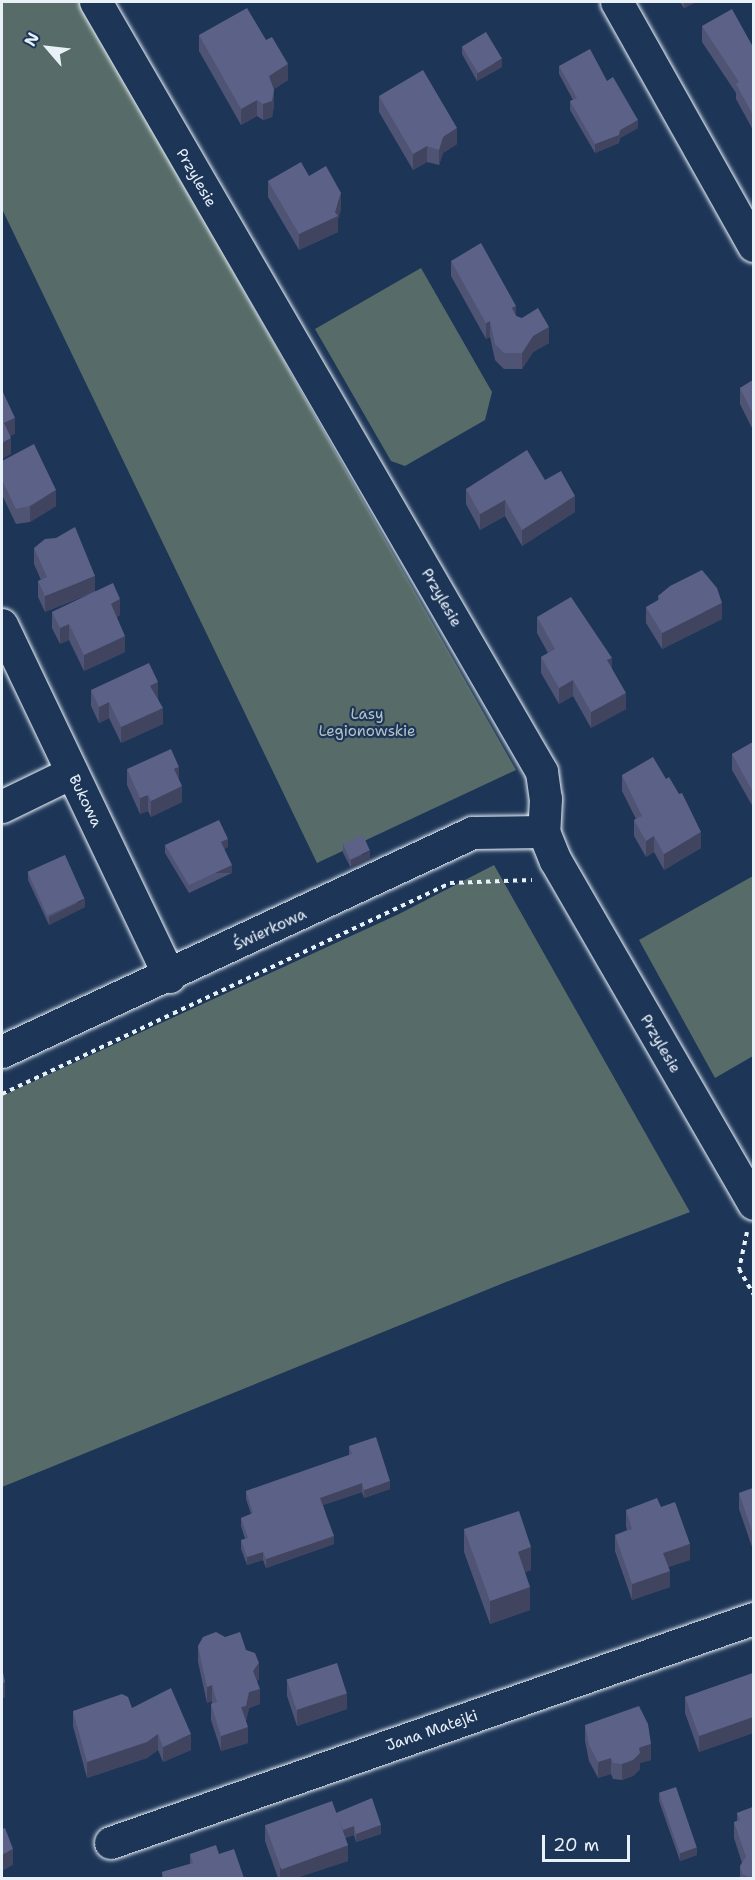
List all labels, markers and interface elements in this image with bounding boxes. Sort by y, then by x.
north arrow [18,18,78,78]
text: N [19,29,44,50]
street label: Przylesie [172,146,220,210]
street label: Przylesie [417,566,465,630]
park label: Lasy Legionowskie [318,705,416,740]
street label: Bukowa [65,772,105,830]
street label: Świerkowa [231,905,309,955]
street label: Przylesie [636,1012,684,1076]
street label: Jana Matejki [384,1707,480,1755]
scale bar [545,1823,634,1861]
text: 20 m [553,1833,599,1857]

